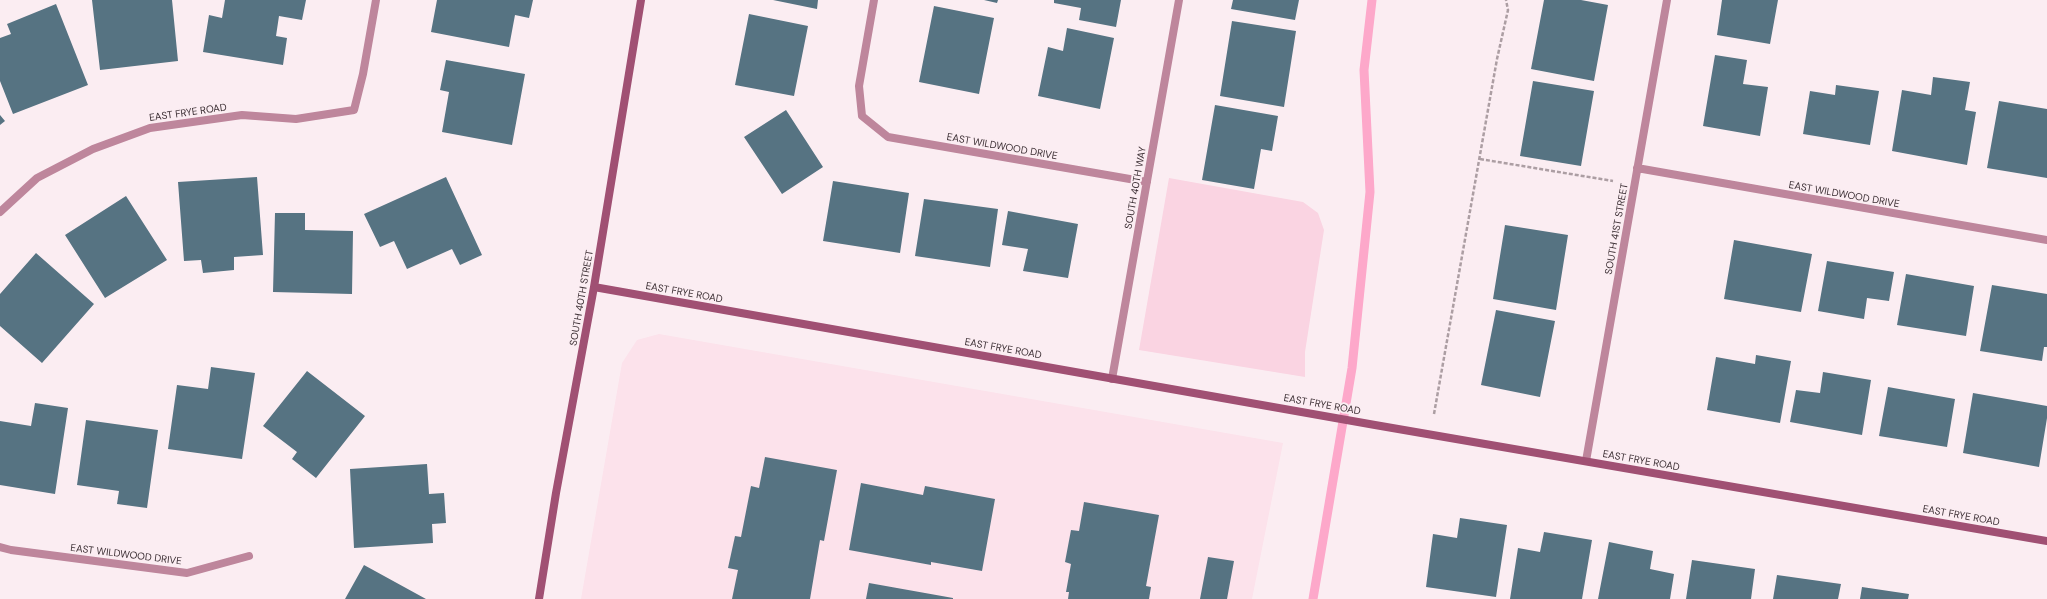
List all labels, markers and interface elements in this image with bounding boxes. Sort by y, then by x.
street label: EAST FRYE ROAD [149,102,227,124]
street label: EAST WILDWOOD DRIVE [946,131,1058,163]
street label: SOUTH 40TH WAY [1123,146,1149,230]
street label: EAST WILDWOOD DRIVE [1788,179,1900,211]
street label: SOUTH 41ST STREET [1603,182,1631,276]
street label: SOUTH 40TH STREET [568,249,596,347]
street label: EAST FRYE ROAD [645,280,723,306]
street label: EAST FRYE ROAD [964,336,1042,362]
street label: EAST FRYE ROAD [1283,392,1361,418]
street label: EAST FRYE ROAD [1602,448,1680,474]
street label: EAST FRYE ROAD [1922,503,2000,529]
street label: EAST WILDWOOD DRIVE [70,542,182,568]

